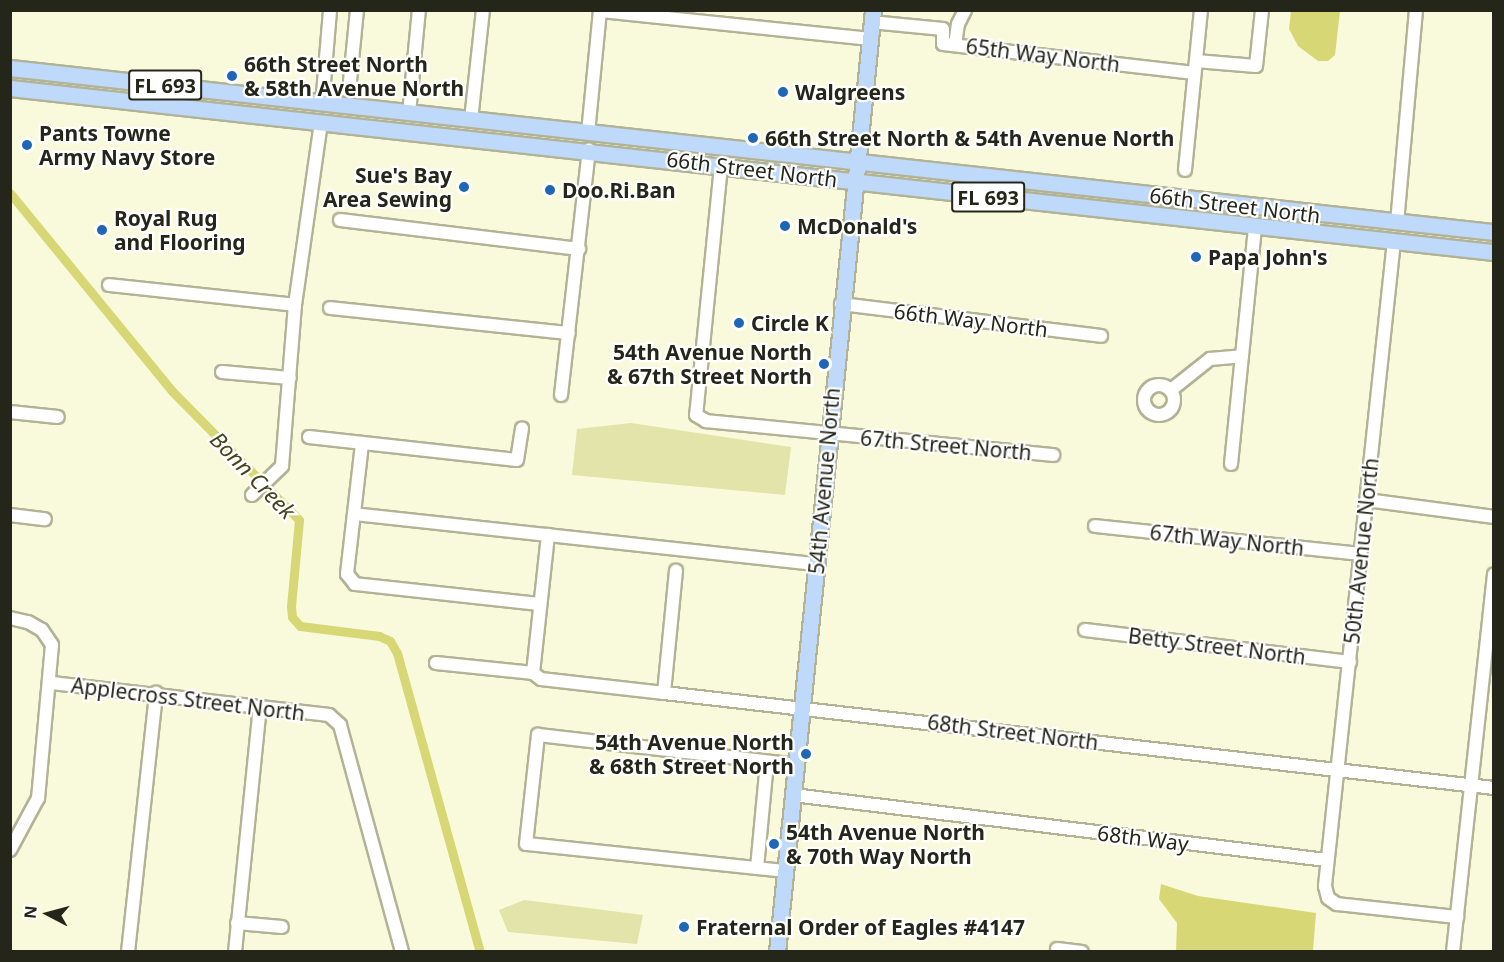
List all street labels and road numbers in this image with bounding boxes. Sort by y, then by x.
street label: 65th Way North [965,33,1121,77]
road number: FL 693 [128,68,202,102]
street label: 66th Street North [665,146,839,192]
road number: FL 693 [950,180,1026,214]
street label: 66th Street North [1148,182,1322,228]
street label: 66th Way North [893,298,1049,342]
street label: 54th Avenue North [803,387,845,575]
street label: 67th Street North [859,425,1033,465]
street label: 50th Avenue North [1339,457,1383,645]
street label: 67th Way North [1149,519,1305,561]
street label: Betty Street North [1127,623,1307,669]
street label: Applecross Street North [70,672,306,726]
street label: 68th Street North [926,709,1100,755]
street label: 68th Way [1096,820,1190,856]

